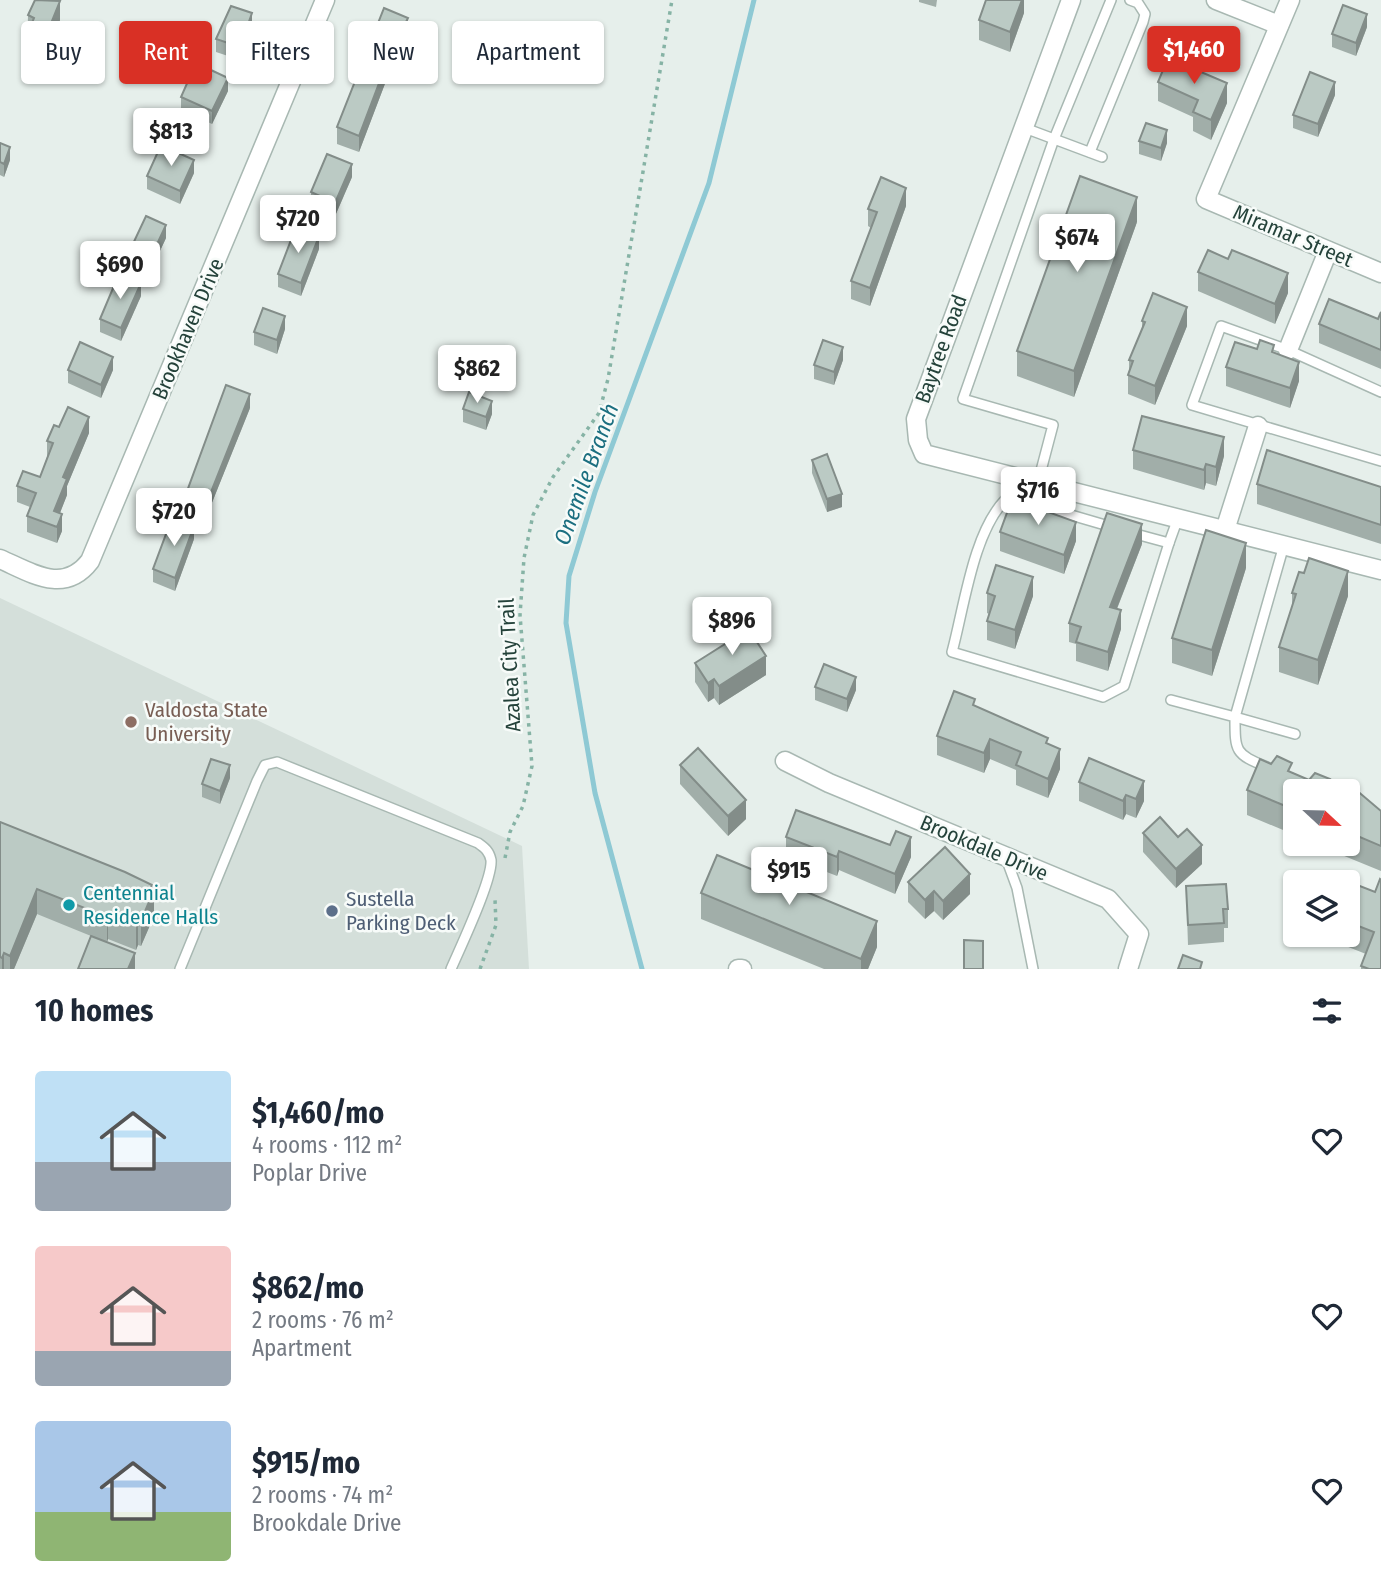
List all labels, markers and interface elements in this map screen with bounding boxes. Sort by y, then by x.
chip: Buy [21,21,105,84]
chip: Rent [119,21,212,84]
chip: Filters [226,21,334,84]
chip: New [348,21,438,84]
chip: Apartment [452,21,604,84]
pin: $1,460 [1137,27,1251,86]
text: $1,460 [1163,35,1225,63]
pin: $813 [130,108,212,168]
text: $813 [149,117,193,145]
pin: $720 [257,196,339,255]
street label: Miramar Street [1229,199,1357,273]
text: $720 [276,204,320,232]
pin: $674 [1036,215,1118,274]
text: $674 [1055,223,1099,251]
pin: $690 [79,242,161,301]
text: $690 [96,250,144,278]
street label: Brookhaven Drive [146,254,230,404]
street label: Baytree Road [909,291,973,407]
pin: $862 [436,346,518,405]
text: $862 [454,354,500,382]
water label: Onemile Branch [547,399,625,549]
pin: $716 [997,468,1079,527]
text: $716 [1017,476,1059,504]
pin: $720 [133,489,215,548]
text: $720 [152,497,196,525]
street label: Azalea City Trail [493,597,526,733]
pin: $896 [691,598,773,657]
text: $896 [708,606,756,634]
place label: Valdosta State University [145,697,268,747]
marker: Valdosta State University [123,714,139,730]
north arrow [1283,779,1360,856]
map controls [1283,779,1360,947]
street label: Brookdale Drive [916,809,1052,887]
pin: $915 [748,848,830,907]
text: $915 [767,856,811,884]
button: layers [1283,870,1360,947]
place label: Centennial Residence Halls [83,880,218,930]
place label: Sustella Parking Deck [346,886,456,936]
marker: Centennial Residence Halls [61,897,77,913]
marker: Sustella Parking Deck [324,903,340,919]
icon: filters [1308,992,1346,1030]
text: 10 homes [35,993,153,1029]
text: $1,460/mo [252,1095,384,1131]
icon: home [91,1099,175,1183]
icon: heart [1308,1122,1346,1160]
text: 4 rooms · 112 m² [252,1131,402,1159]
text: Poplar Drive [252,1159,367,1187]
text: $862/mo [252,1270,364,1306]
icon: home [91,1274,175,1358]
icon: heart [1308,1297,1346,1335]
text: 2 rooms · 76 m² [252,1306,394,1334]
text: Apartment [252,1334,352,1362]
text: $915/mo [252,1445,360,1481]
icon: home [91,1449,175,1533]
icon: heart [1308,1472,1346,1510]
text: 2 rooms · 74 m² [252,1481,393,1509]
text: Brookdale Drive [252,1509,401,1537]

